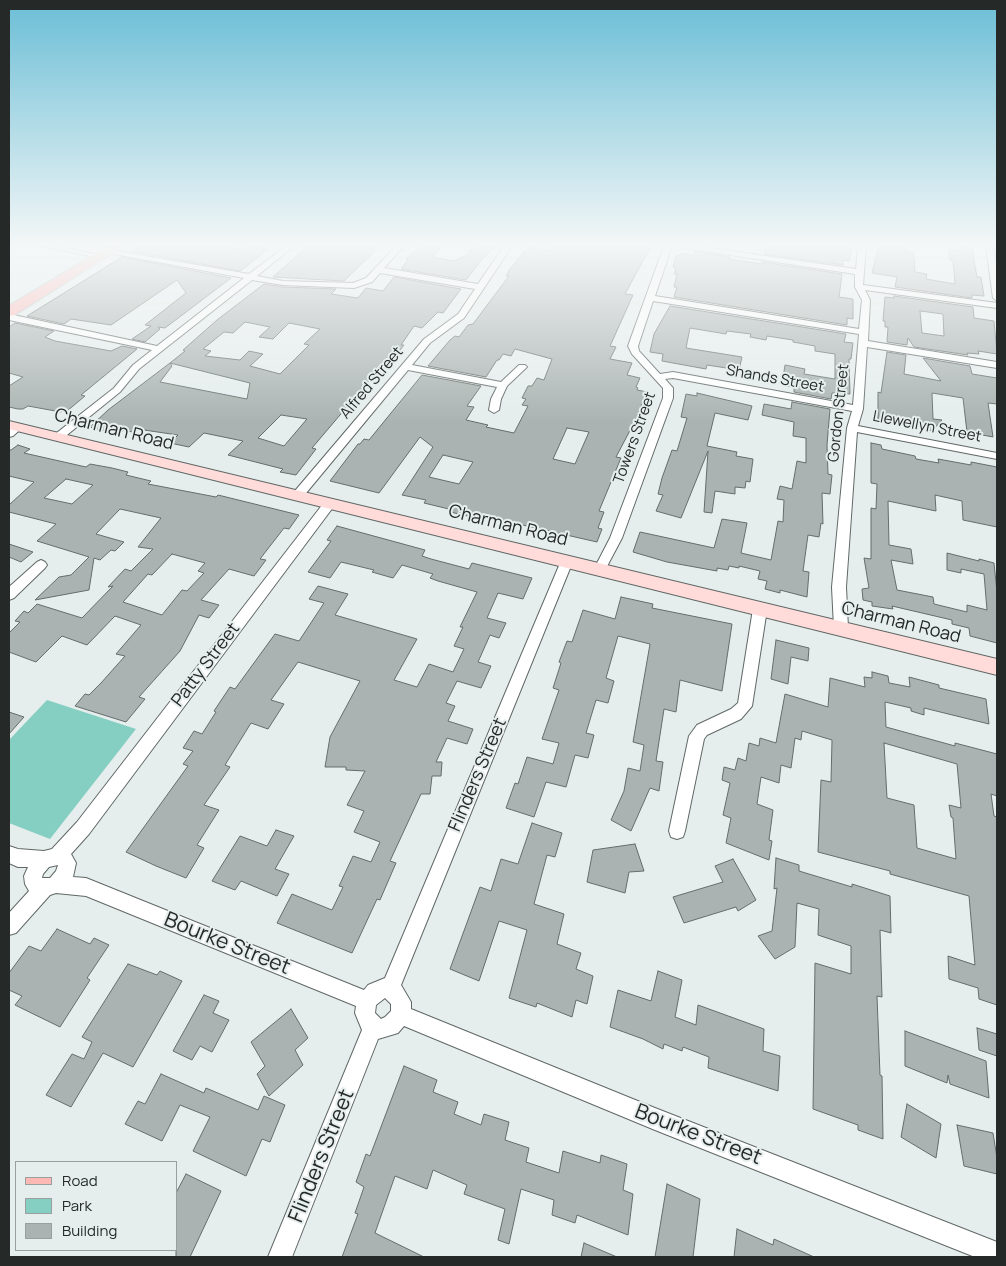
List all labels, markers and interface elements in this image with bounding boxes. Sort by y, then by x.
street label: Alfred Street [337,343,407,423]
street label: Shands Street [725,362,825,396]
street label: Gordon Street [825,363,853,463]
street label: Towers Street [610,390,660,486]
street label: Charman Road [52,405,176,455]
street label: Llewellyn Street [871,408,983,446]
street label: Charman Road [446,501,570,551]
street label: Charman Road [839,598,963,648]
street label: Patty Street [167,619,245,711]
street label: Flinders Street [444,715,512,835]
street label: Bourke Street [160,907,294,981]
street label: Flinders Street [284,1086,360,1226]
street label: Bourke Street [631,1099,765,1171]
legend [15,1161,178,1251]
text: Road [62,1170,98,1191]
text: Park [62,1195,92,1216]
text: Building [62,1220,117,1241]

